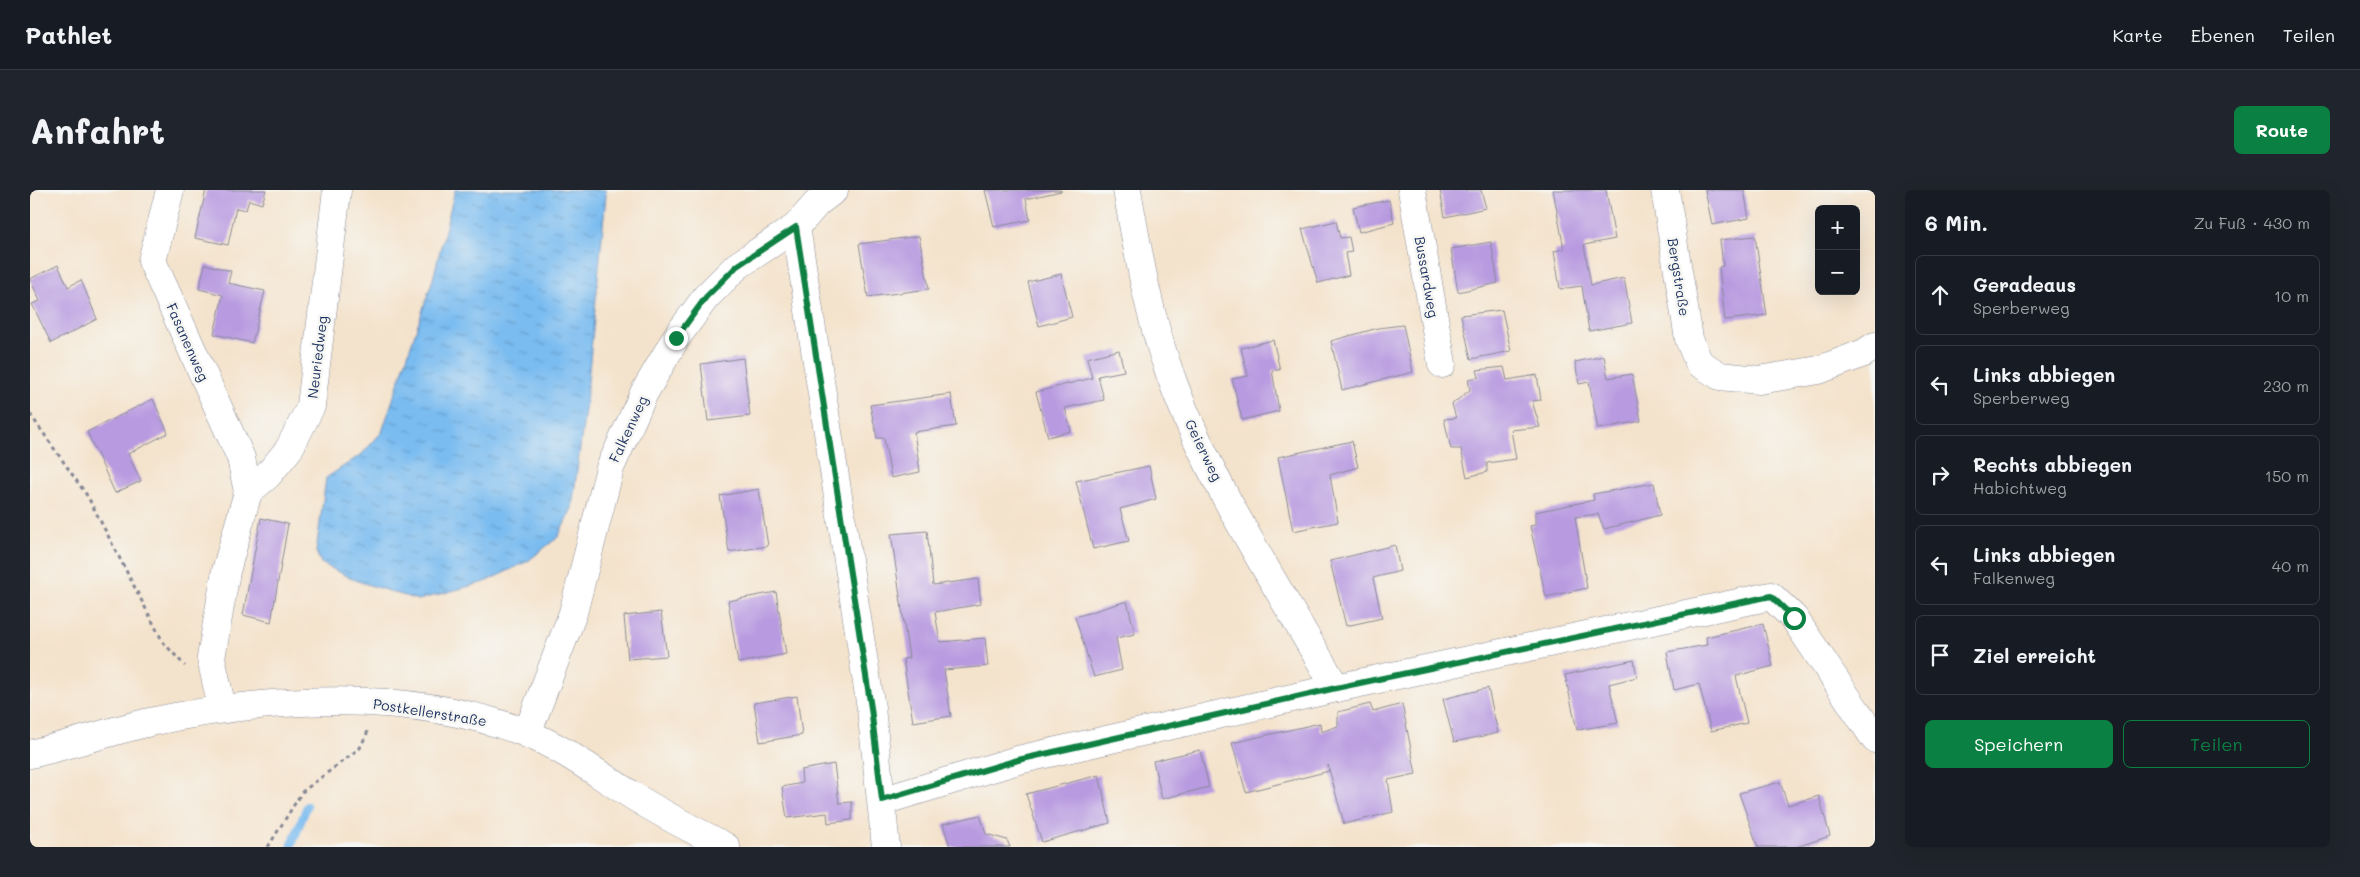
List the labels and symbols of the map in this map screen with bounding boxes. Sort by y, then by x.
street label: Bussardweg [1411,235,1443,319]
street label: Bergstraße [1663,237,1695,317]
street label: Fasanenweg [162,300,214,384]
street label: Neuriedweg [303,315,331,399]
route end [665,327,688,350]
street label: Falkenweg [604,393,652,465]
street label: Geierweg [1181,416,1227,484]
route start [1783,607,1806,630]
street label: Postkellerstraße [372,694,488,730]

